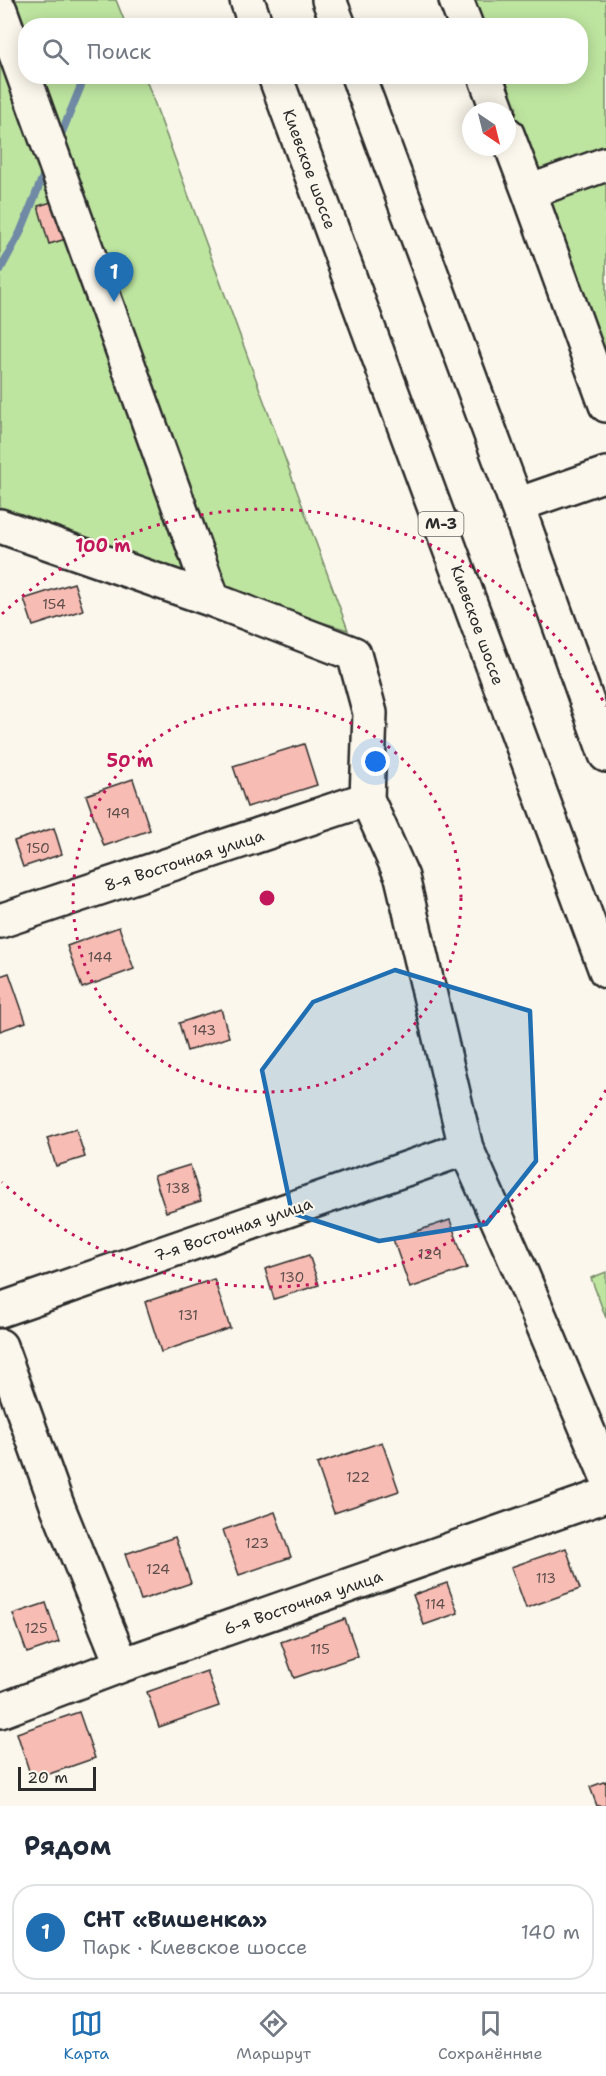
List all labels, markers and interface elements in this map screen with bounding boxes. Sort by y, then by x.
search box [18,18,588,84]
icon: search [39,35,72,68]
text: Поиск [87,37,151,66]
north arrow [462,102,516,156]
street label: Киевское шоссе [278,106,341,232]
pin: 1 [94,252,134,302]
road number: М-3 [418,512,464,536]
text: 100 m [75,534,131,558]
street label: Киевское шоссе [446,562,509,688]
house number: 154 [42,595,66,613]
your location [361,747,390,776]
text: 50 m [107,749,154,773]
house number: 149 [106,804,130,822]
street label: 8-я Восточная улица [102,825,266,896]
house number: 150 [26,839,50,857]
centre of rings [257,888,277,908]
house number: 144 [88,948,112,966]
house number: 143 [192,1021,216,1039]
house number: 138 [166,1179,190,1197]
street label: 7-я Восточная улица [151,1193,315,1266]
house number: 129 [418,1245,442,1263]
house number: 130 [280,1268,304,1286]
house number: 131 [178,1306,198,1324]
house number: 122 [346,1468,370,1486]
house number: 123 [245,1534,269,1552]
house number: 124 [146,1560,170,1578]
street label: 6-я Восточная улица [221,1565,385,1639]
house number: 113 [536,1569,556,1587]
house number: 114 [425,1595,445,1613]
house number: 125 [24,1619,48,1637]
house number: 115 [310,1640,330,1658]
scale bar [18,1764,96,1792]
text: 20 m [27,1767,68,1788]
text: Рядом [24,1828,111,1863]
text: СНТ «Вишенка» [83,1905,267,1934]
text: 1 [41,1919,50,1945]
text: 140 m [521,1919,580,1945]
text: Парк · Киевское шоссе [83,1934,307,1960]
tab: Карта [64,2007,109,2064]
tab: Маршрут [236,2007,311,2064]
tab: Сохранённые [438,2007,542,2064]

